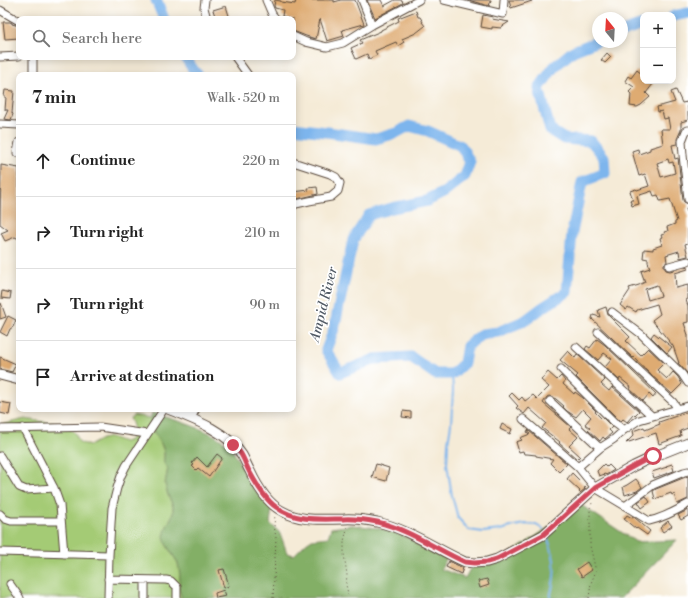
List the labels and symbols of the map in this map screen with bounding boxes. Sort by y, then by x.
north arrow [592,12,628,48]
water label: Ampid River [306,264,342,345]
route end [224,436,242,454]
route start [644,447,662,465]

